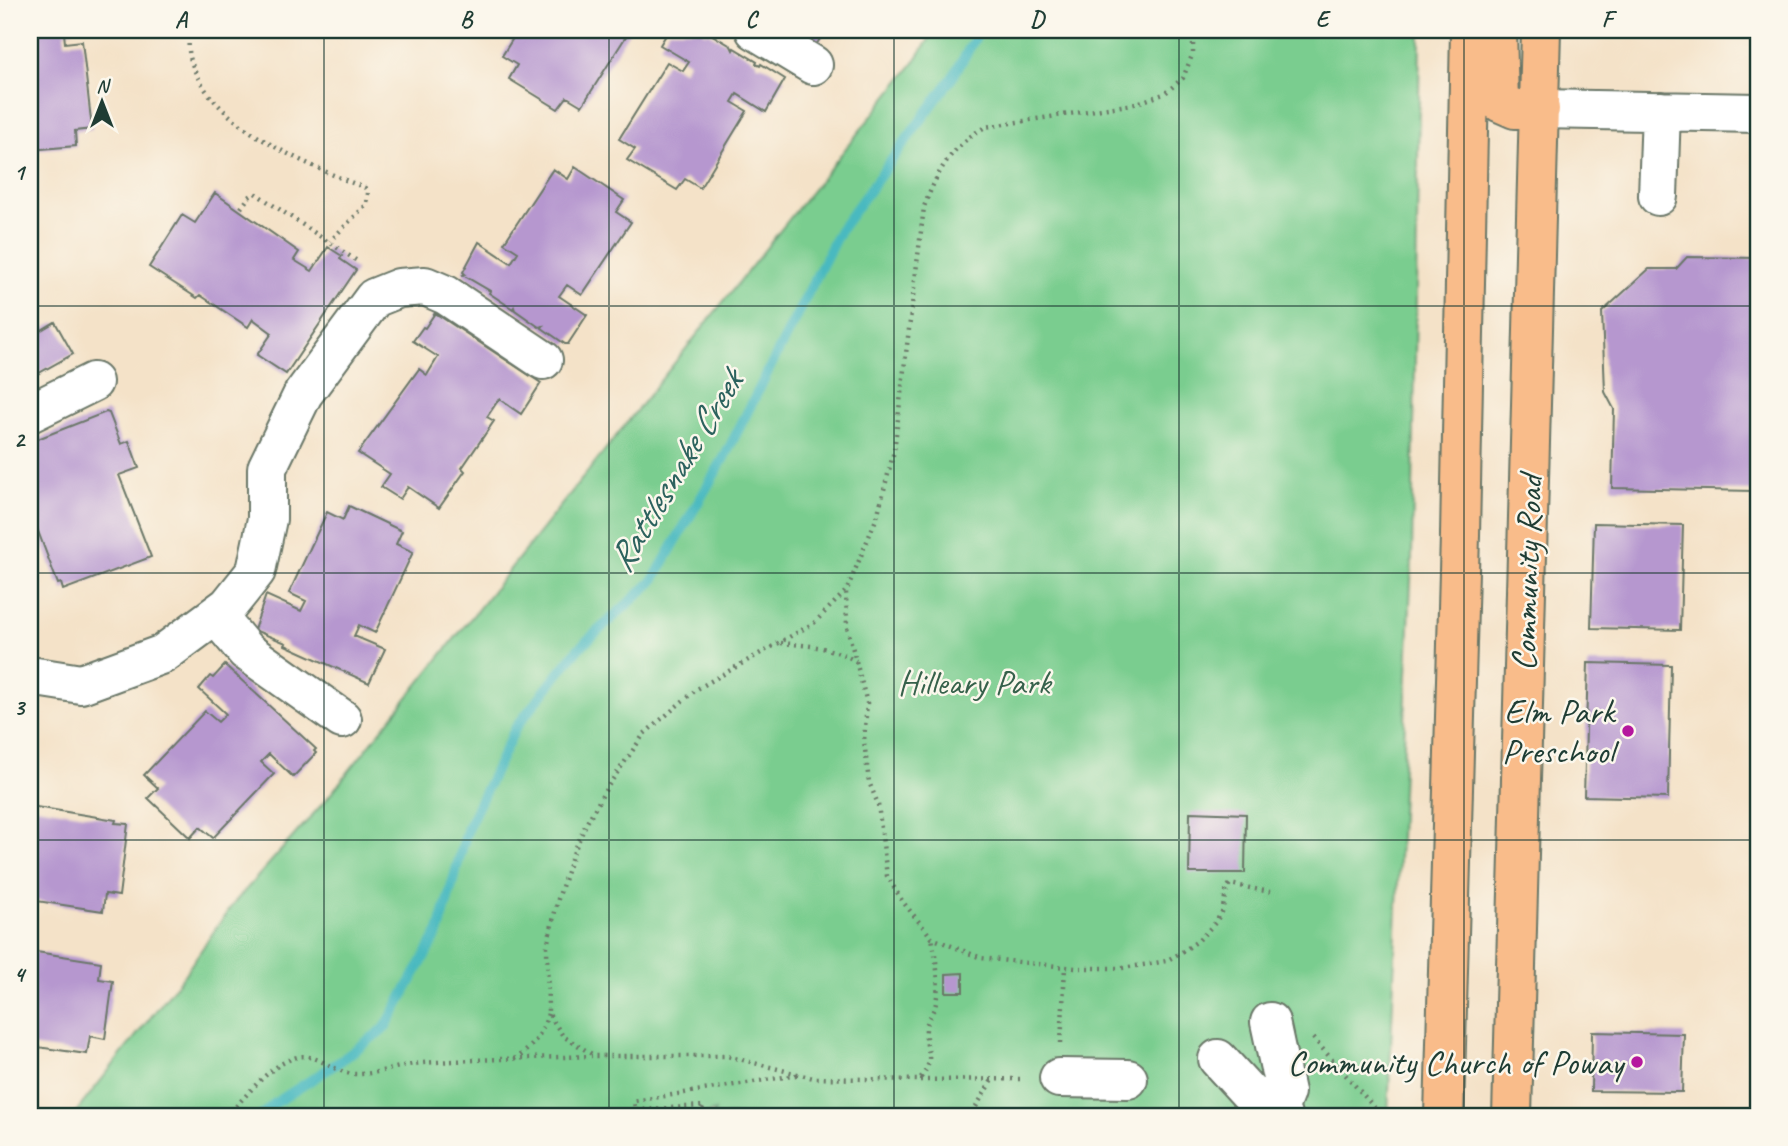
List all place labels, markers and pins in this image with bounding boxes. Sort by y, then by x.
place label: Elm Park Preschool [1502,689,1620,774]
marker: Elm Park Preschool [1620,723,1636,739]
place label: Community Church of Poway [1287,1040,1626,1085]
marker: Community Church of Poway [1629,1054,1645,1070]

